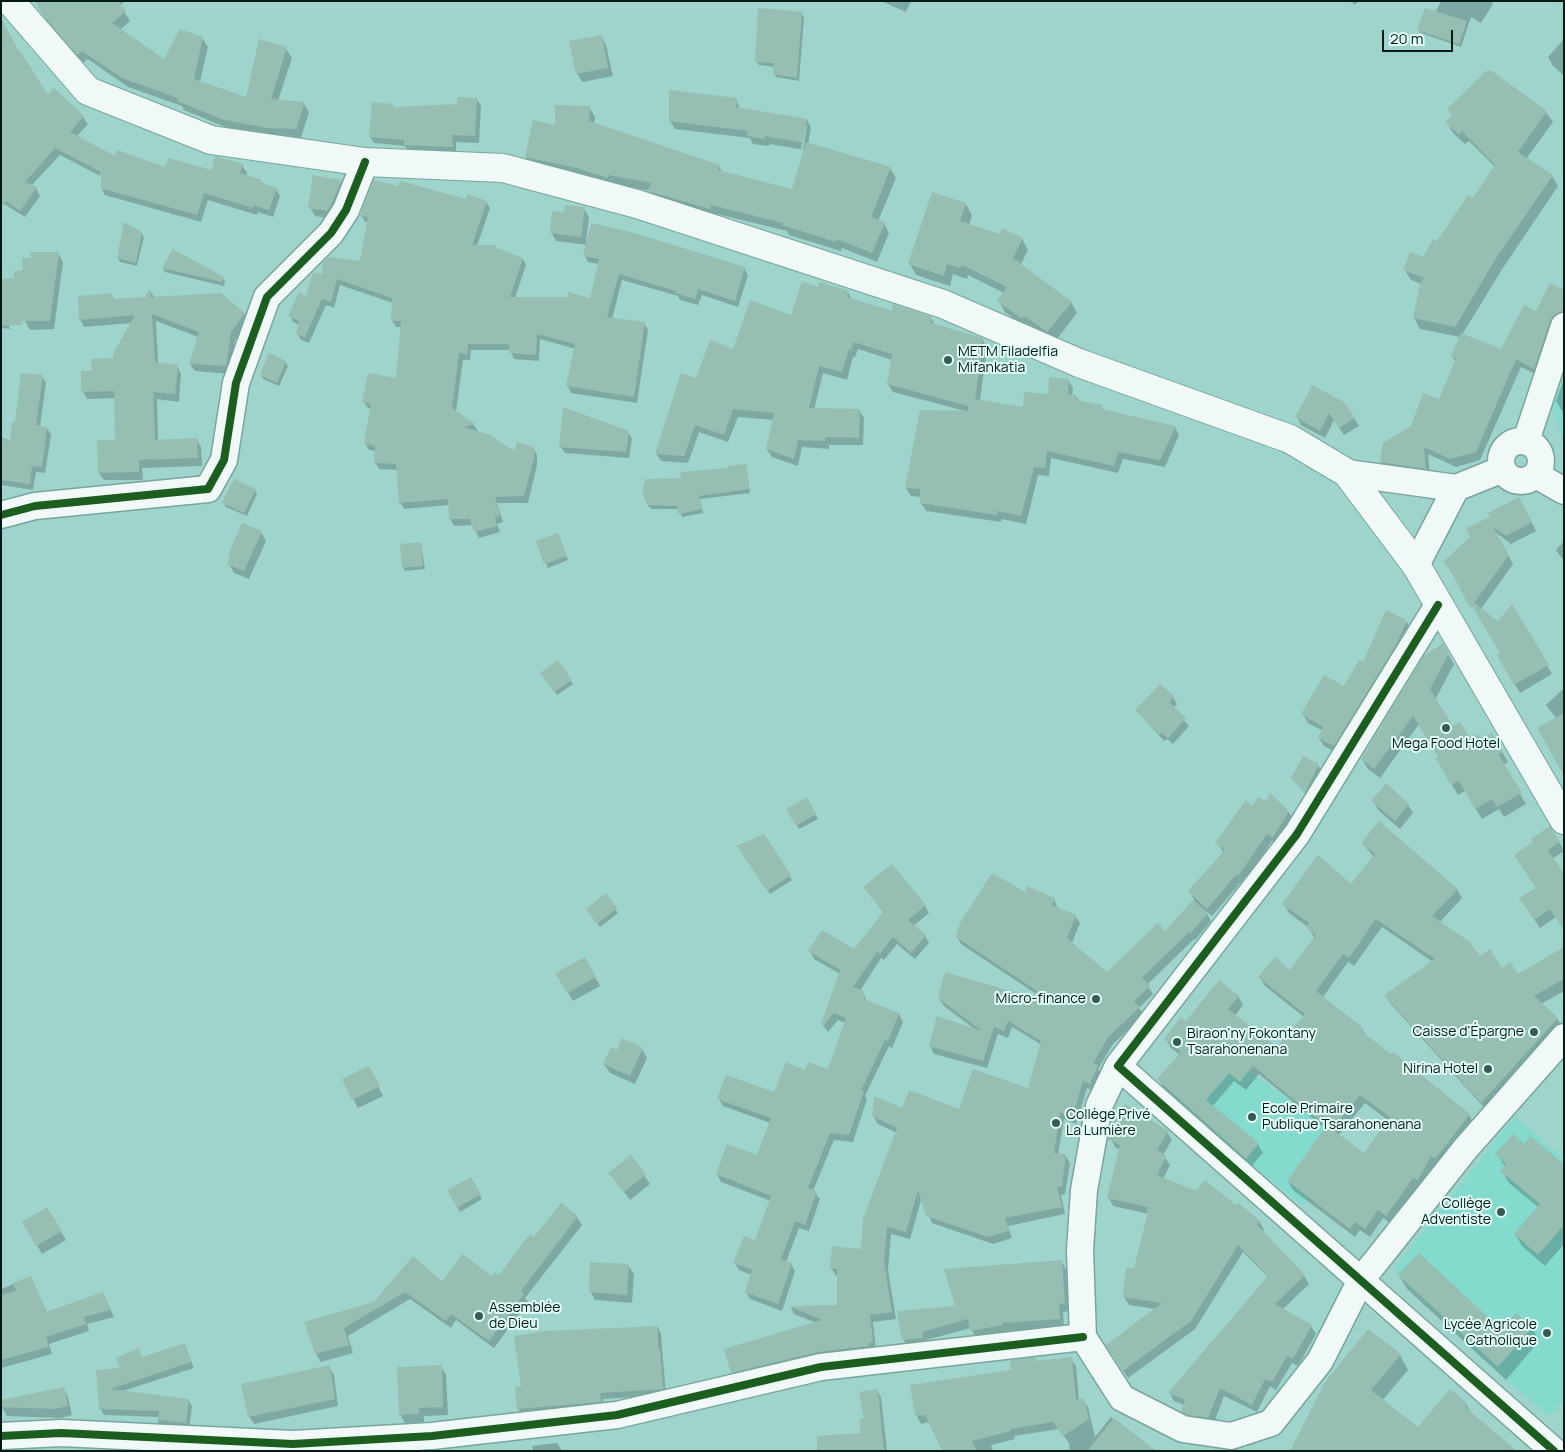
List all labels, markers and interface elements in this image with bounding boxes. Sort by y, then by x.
scale bar [1385,20,1456,52]
text: 20 m [1390,28,1423,49]
place label: METM Filadelfia Mifankatia [958,344,1058,377]
marker: METM Filadelfia Mifankatia [942,354,954,366]
marker: Mega Food Hotel [1440,722,1452,734]
place label: Mega Food Hotel [1392,736,1500,752]
place label: Micro-finance [996,991,1086,1007]
marker: Micro-finance [1090,993,1102,1005]
place label: Caisse d'Épargne [1412,1024,1524,1040]
place label: Biraon'ny Fokontany Tsarahonenana [1187,1026,1316,1058]
marker: Caisse d'Épargne [1528,1026,1540,1038]
marker: Biraon'ny Fokontany Tsarahonenana [1171,1036,1183,1048]
place label: Nirina Hotel [1403,1061,1478,1077]
marker: Nirina Hotel [1482,1063,1494,1075]
place label: Ecole Primaire Publique Tsarahonenana [1262,1101,1421,1134]
place label: Collège Privé La Lumière [1066,1107,1150,1140]
marker: Ecole Primaire Publique Tsarahonenana [1246,1111,1258,1123]
marker: Collège Privé La Lumière [1050,1117,1062,1129]
place label: Collège Adventiste [1421,1196,1491,1228]
marker: Collège Adventiste [1495,1206,1507,1218]
place label: Assemblée de Dieu [489,1300,560,1332]
marker: Assemblée de Dieu [473,1310,485,1322]
place label: Lycée Agricole Catholique [1444,1317,1537,1350]
marker: Lycée Agricole Catholique [1541,1327,1553,1339]

